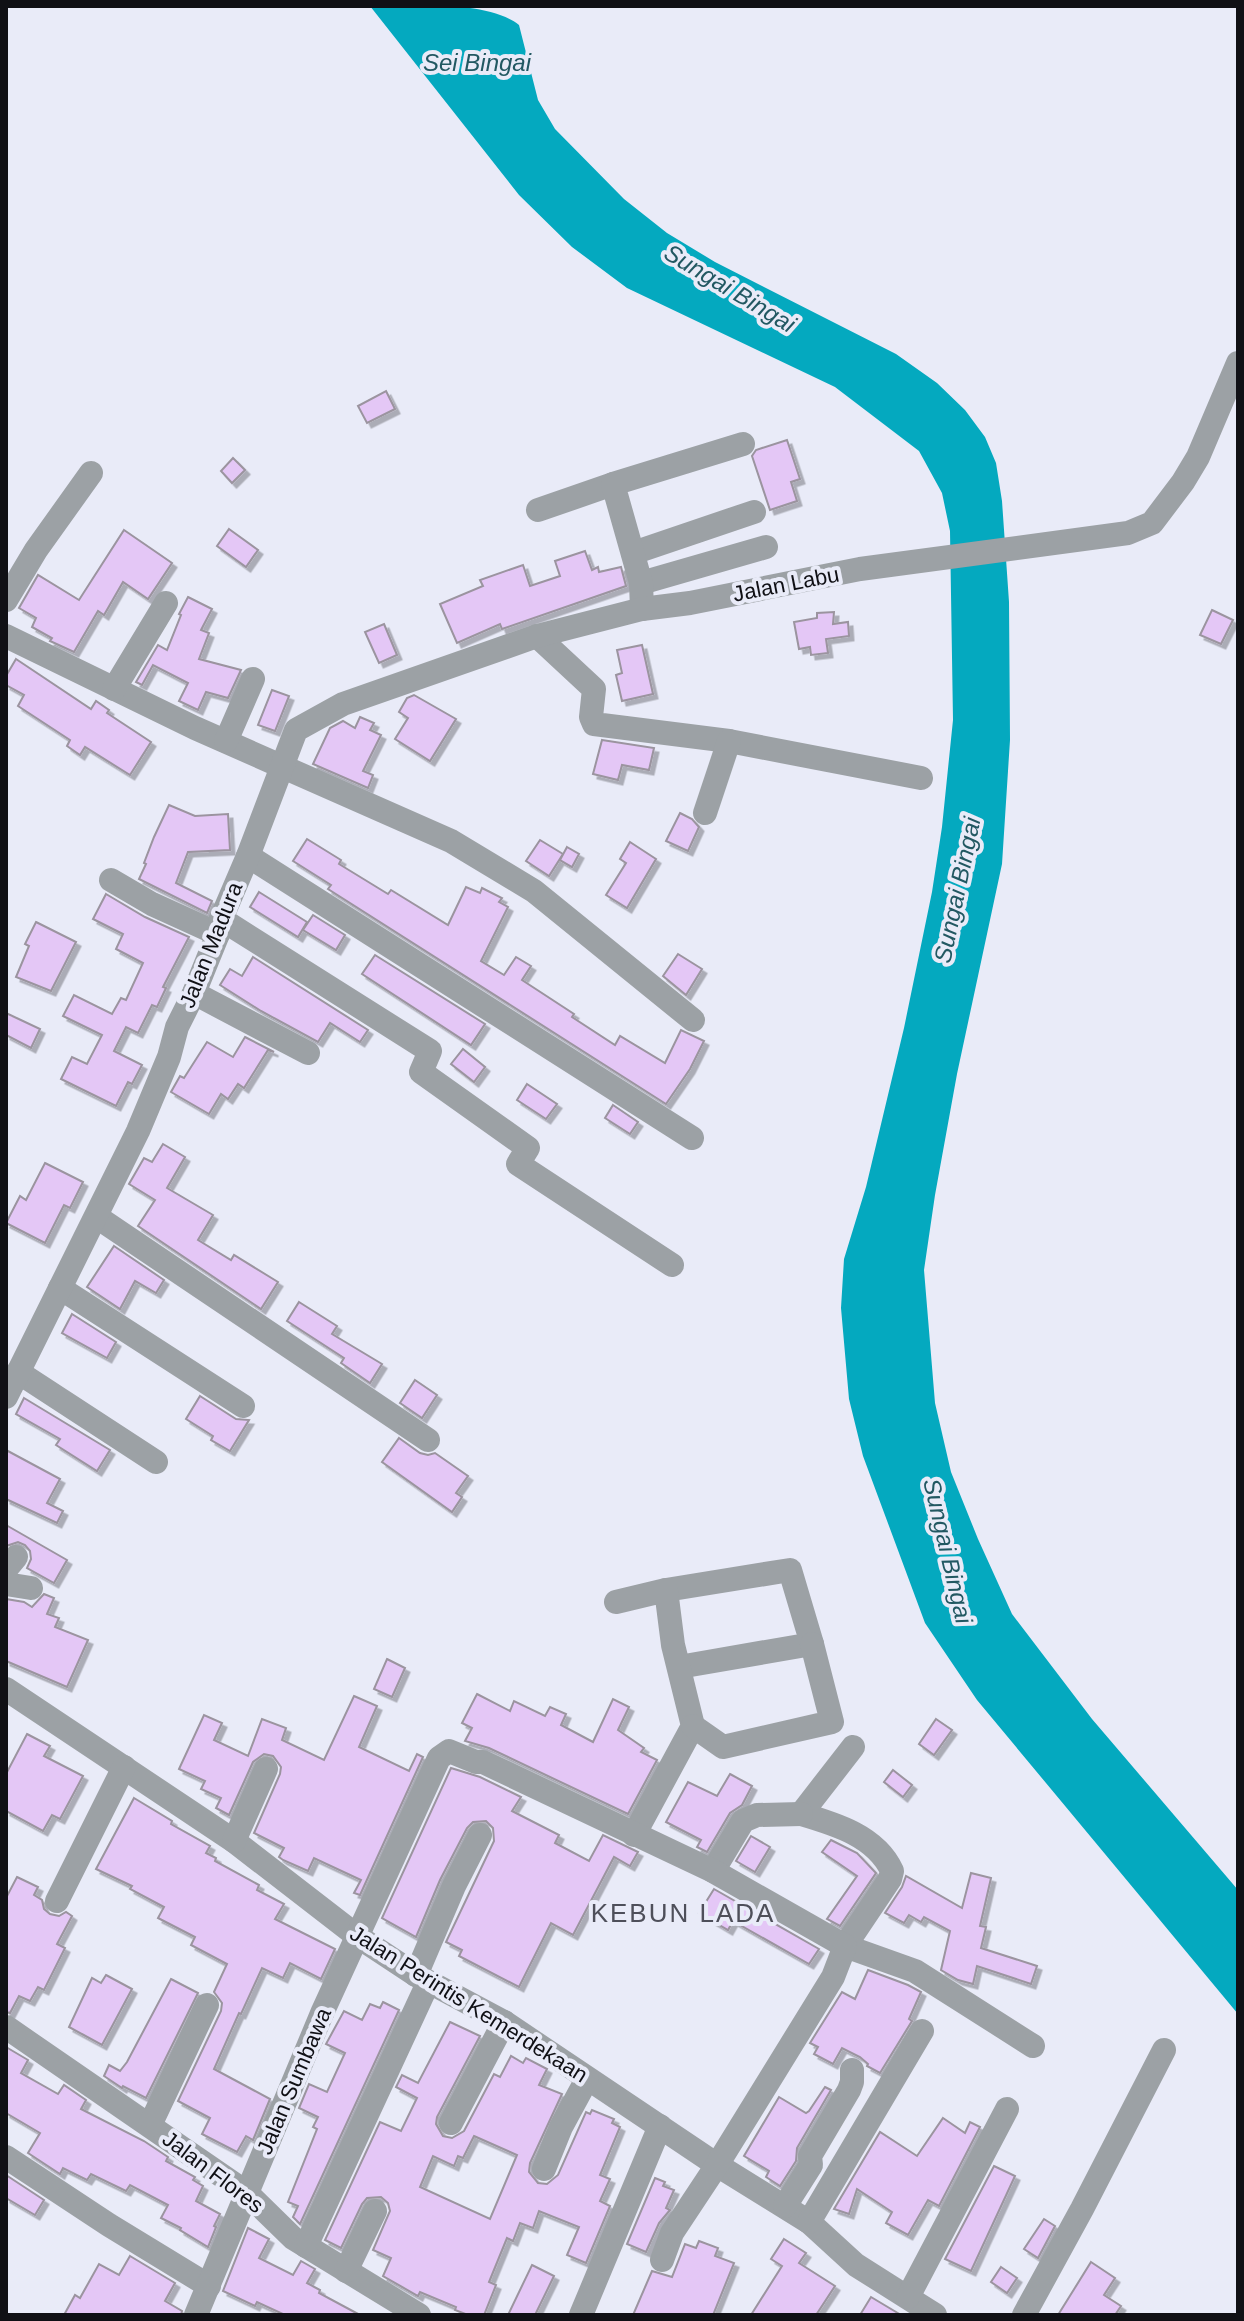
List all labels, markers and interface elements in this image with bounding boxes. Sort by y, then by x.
water label: Sei Bingai [423,49,532,76]
water label: Sungai Bingai [660,238,801,338]
street label: Jalan Labu [731,561,841,607]
water label: Sungai Bingai [928,814,986,965]
street label: Jalan Madura [174,878,248,1011]
water label: Sungai Bingai [918,1476,978,1627]
district label: KEBUN LADA [591,1898,775,1928]
street label: Jalan Perintis Kemerdekaan [346,1920,592,2088]
street label: Jalan Sumbawa [252,2003,336,2158]
street label: Jalan Flores [158,2126,268,2218]

